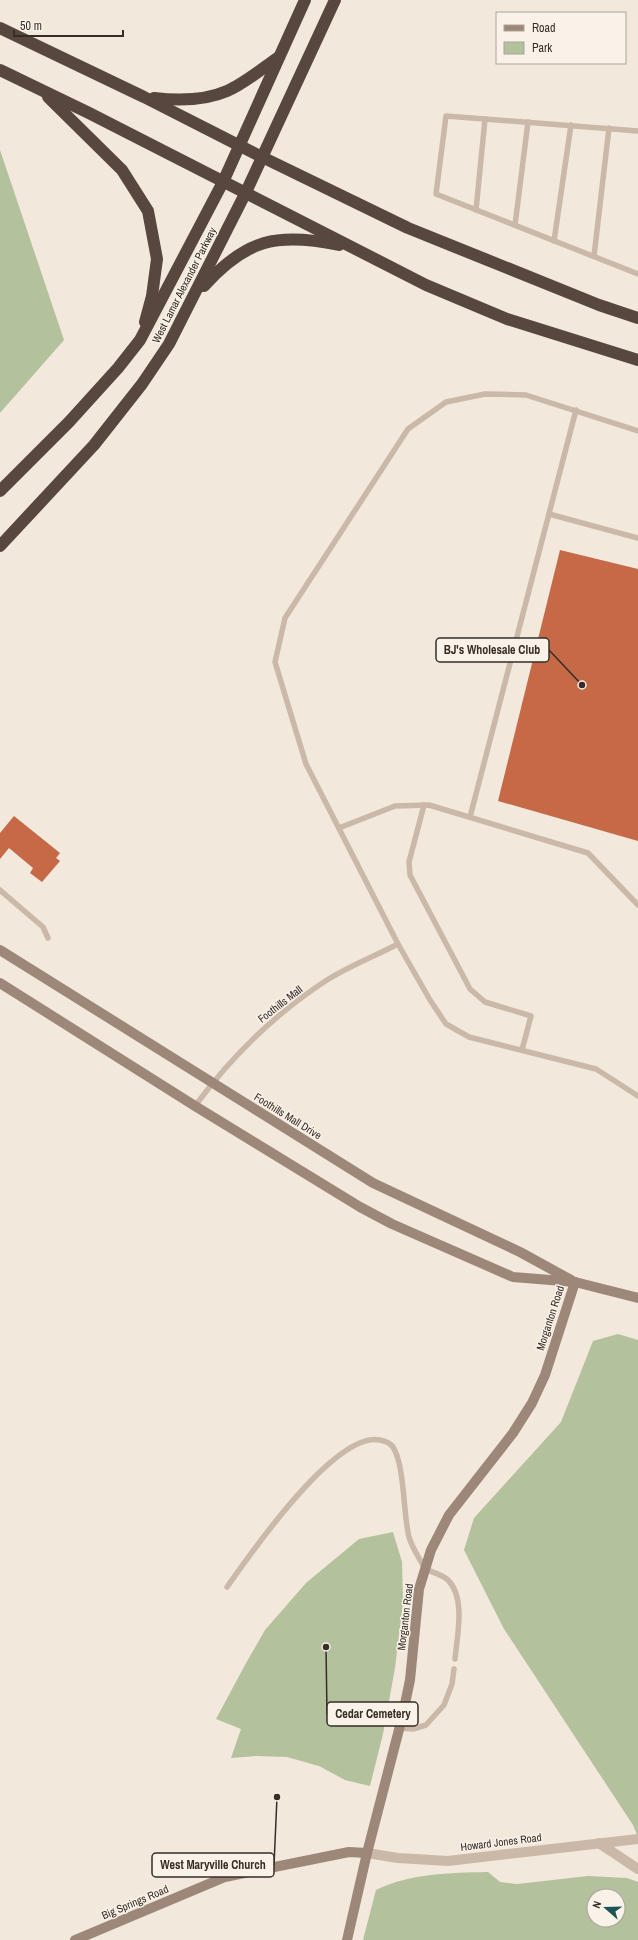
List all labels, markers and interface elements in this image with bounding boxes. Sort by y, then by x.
scale bar [14,12,123,38]
legend [496,12,626,64]
text: 50 m [20,18,42,34]
text: Road [532,20,556,36]
text: Park [532,40,552,56]
street label: West Lamar Alexander Parkway [149,224,220,345]
callout: BJ's Wholesale Club [436,638,549,662]
text: BJ's Wholesale Club [444,642,540,658]
street label: Foothills Mall [255,982,305,1026]
street label: Foothills Mall Drive [252,1090,324,1142]
street label: Morganton Road [533,1284,567,1352]
street label: Morganton Road [394,1583,416,1651]
callout: Cedar Cemetery [327,1702,418,1726]
text: Cedar Cemetery [335,1706,411,1722]
street label: Howard Jones Road [460,1830,542,1854]
callout: West Maryville Church [152,1853,274,1877]
text: West Maryville Church [160,1857,266,1873]
street label: Big Springs Road [99,1882,171,1922]
north arrow [586,1888,626,1928]
text: N [589,1899,604,1910]

